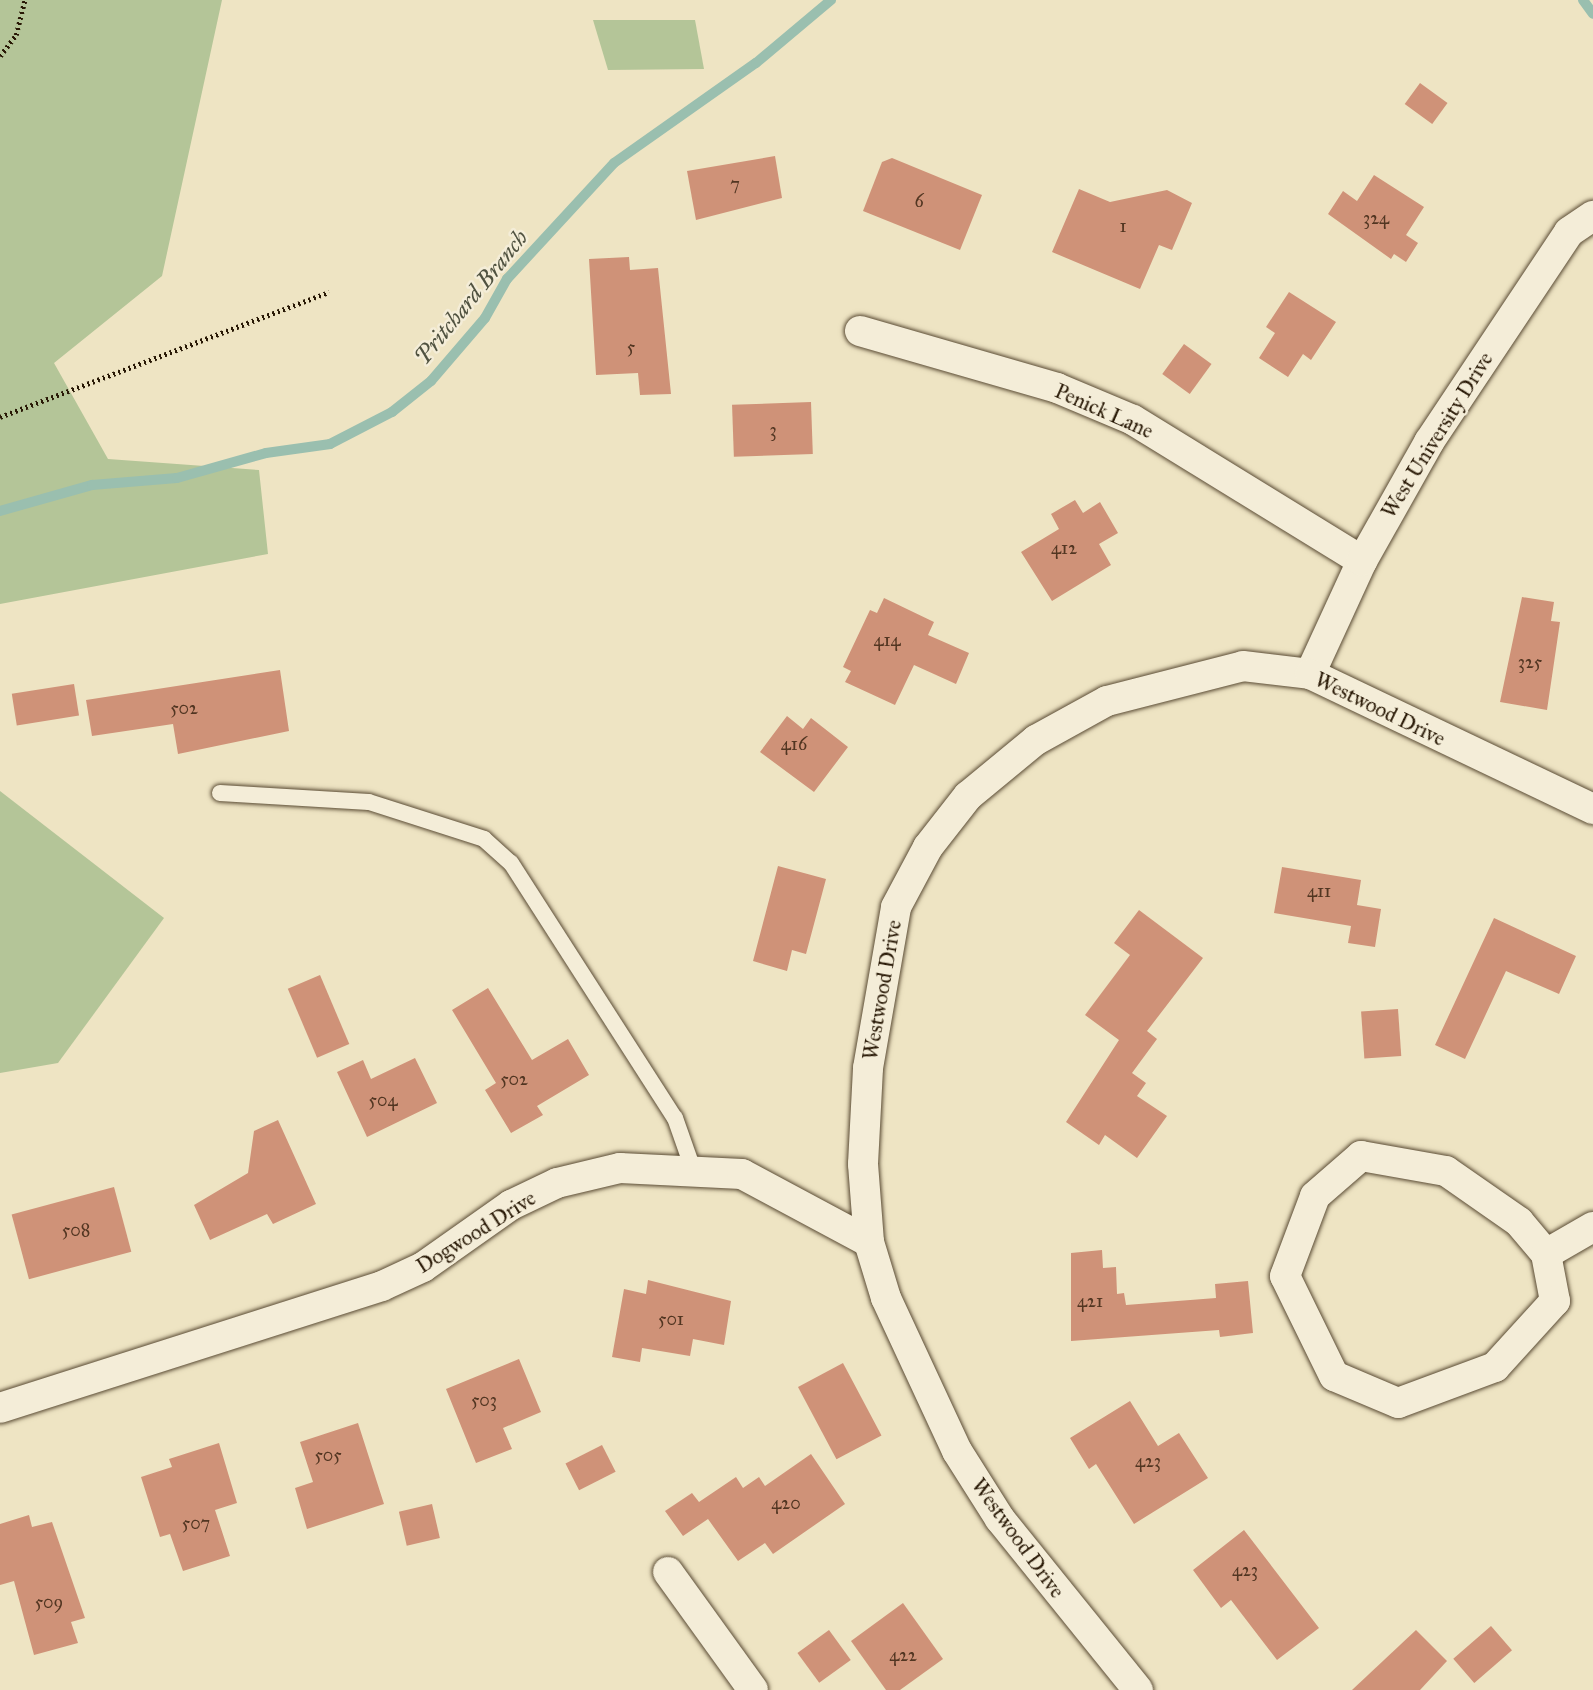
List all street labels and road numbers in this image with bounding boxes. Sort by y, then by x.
street label: West University Drive [1376,348,1498,522]
street label: Penick Lane [1051,378,1157,444]
street label: Westwood Drive [1311,667,1449,751]
street label: Westwood Drive [857,918,907,1062]
street label: Dogwood Drive [412,1185,540,1279]
street label: Westwood Drive [966,1473,1070,1603]

